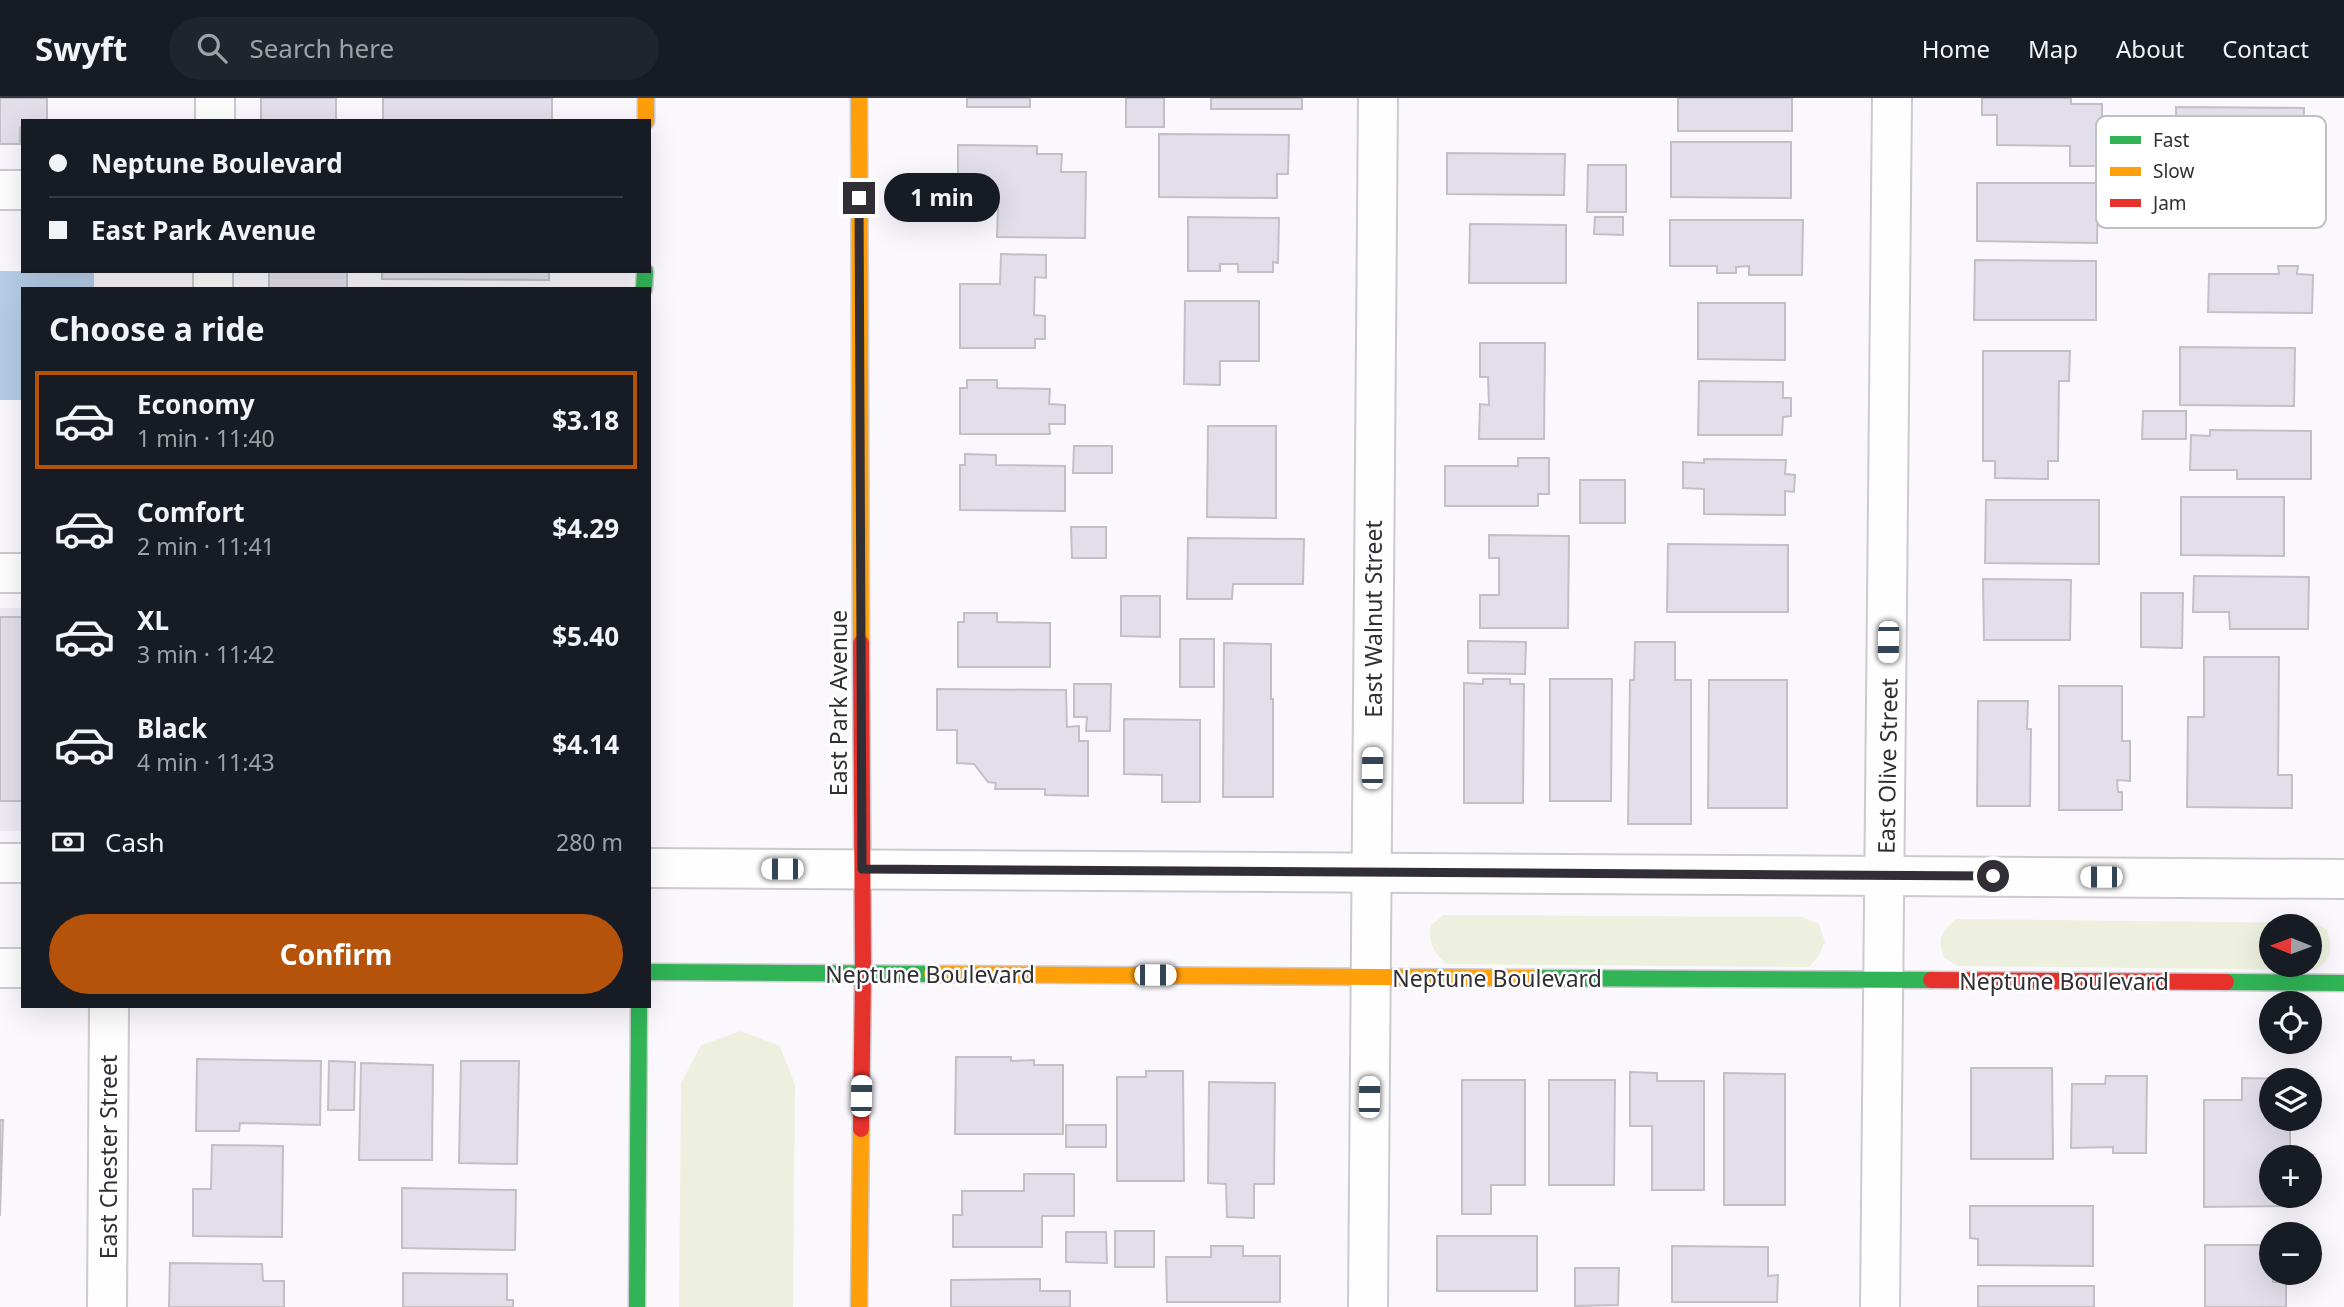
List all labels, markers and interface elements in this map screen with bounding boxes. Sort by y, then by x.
search box [169,17,659,80]
text: Swyft [35,26,127,71]
icon: search [193,29,231,67]
text: Search here [249,30,394,66]
text: Home [1922,32,1990,65]
text: Map [2028,32,2078,65]
text: About [2116,32,2184,65]
text: Contact [2222,32,2309,65]
legend [2096,116,2326,228]
text: Fast [2153,127,2190,153]
text: Neptune Boulevard [91,145,343,181]
text: Slow [2153,158,2194,184]
callout: 1 min [884,174,999,222]
text: 1 min [910,181,974,213]
route end [843,182,875,214]
text: Jam [2151,190,2187,216]
text: East Park Avenue [91,212,316,248]
text: Choose a ride [49,307,265,350]
text: Economy [137,386,255,422]
icon: car [53,389,116,452]
text: $3.18 [552,402,619,438]
text: 1 min · 11:40 [137,422,275,454]
text: Comfort [137,494,245,530]
icon: car [53,497,116,560]
text: $4.29 [552,510,619,546]
street label: East Walnut Street [1357,520,1389,718]
text: 2 min · 11:41 [137,530,275,562]
text: XL [137,602,169,638]
icon: car [53,605,116,668]
street label: East Park Avenue [822,610,854,796]
text: $5.40 [552,618,619,654]
car [1878,621,1899,663]
text: 3 min · 11:42 [137,638,275,670]
street label: East Olive Street [1869,678,1905,854]
text: Black [137,710,207,746]
icon: car [53,713,116,776]
text: $4.14 [552,726,619,762]
text: 4 min · 11:43 [137,746,275,778]
car [1362,747,1383,789]
icon: cash [49,823,87,861]
text: Cash [105,824,165,860]
text: 280 m [556,826,623,858]
car [762,859,804,880]
route start [1977,860,2009,892]
car [2081,867,2123,888]
button: Confirm [49,914,623,994]
north arrow [2259,914,2322,976]
map controls [2259,914,2322,1285]
street label: Neptune Boulevard [825,958,1035,990]
street label: Neptune Boulevard [1392,962,1602,994]
car [1135,965,1177,986]
street label: Neptune Boulevard [1959,965,2169,997]
button: locate [2259,991,2322,1054]
street label: East Chester Street [92,1055,124,1259]
button: layers [2259,1068,2322,1131]
car [851,1075,872,1117]
car [1359,1076,1380,1118]
button: + [2259,1145,2322,1208]
button: − [2259,1222,2322,1285]

